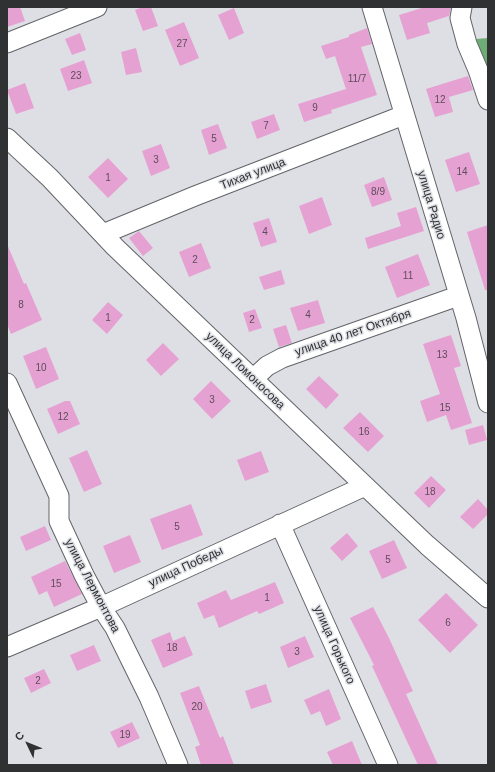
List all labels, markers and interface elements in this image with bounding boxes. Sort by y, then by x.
house number: 27 [176,38,188,50]
house number: 23 [70,70,82,82]
house number: 11/7 [348,73,366,85]
house number: 12 [434,94,446,106]
house number: 9 [312,102,318,114]
house number: 7 [263,120,269,132]
house number: 5 [211,133,217,145]
house number: 3 [153,154,159,166]
street label: Тихая улица [218,155,288,193]
house number: 14 [456,166,468,178]
street label: улица Радио [414,169,448,241]
house number: 1 [105,172,111,184]
house number: 8/9 [371,186,385,198]
house number: 4 [262,226,268,238]
house number: 2 [192,254,198,266]
house number: 11 [403,270,413,282]
house number: 8 [18,299,24,311]
street label: улица 40 лет Октября [293,306,413,360]
house number: 4 [305,309,311,321]
house number: 1 [105,312,111,324]
house number: 2 [249,314,255,326]
street label: улица Ломоносова [202,329,288,413]
house number: 13 [436,349,448,361]
house number: 10 [35,362,47,374]
house number: 3 [209,394,215,406]
house number: 15 [439,402,451,414]
house number: 12 [57,411,69,423]
house number: 16 [358,426,370,438]
house number: 18 [424,486,436,498]
house number: 5 [174,521,180,533]
street label: улица Лермонтова [61,537,123,635]
street label: улица Победы [147,543,225,591]
house number: 5 [385,554,391,566]
house number: 15 [50,578,62,590]
house number: 1 [264,592,270,604]
street label: улица Горького [310,603,358,687]
house number: 6 [445,617,451,629]
house number: 18 [166,642,178,654]
house number: 3 [294,646,300,658]
house number: 2 [35,675,41,687]
house number: 20 [191,701,203,713]
north arrow [8,724,48,764]
text: С [12,729,26,743]
house number: 19 [119,729,131,741]

